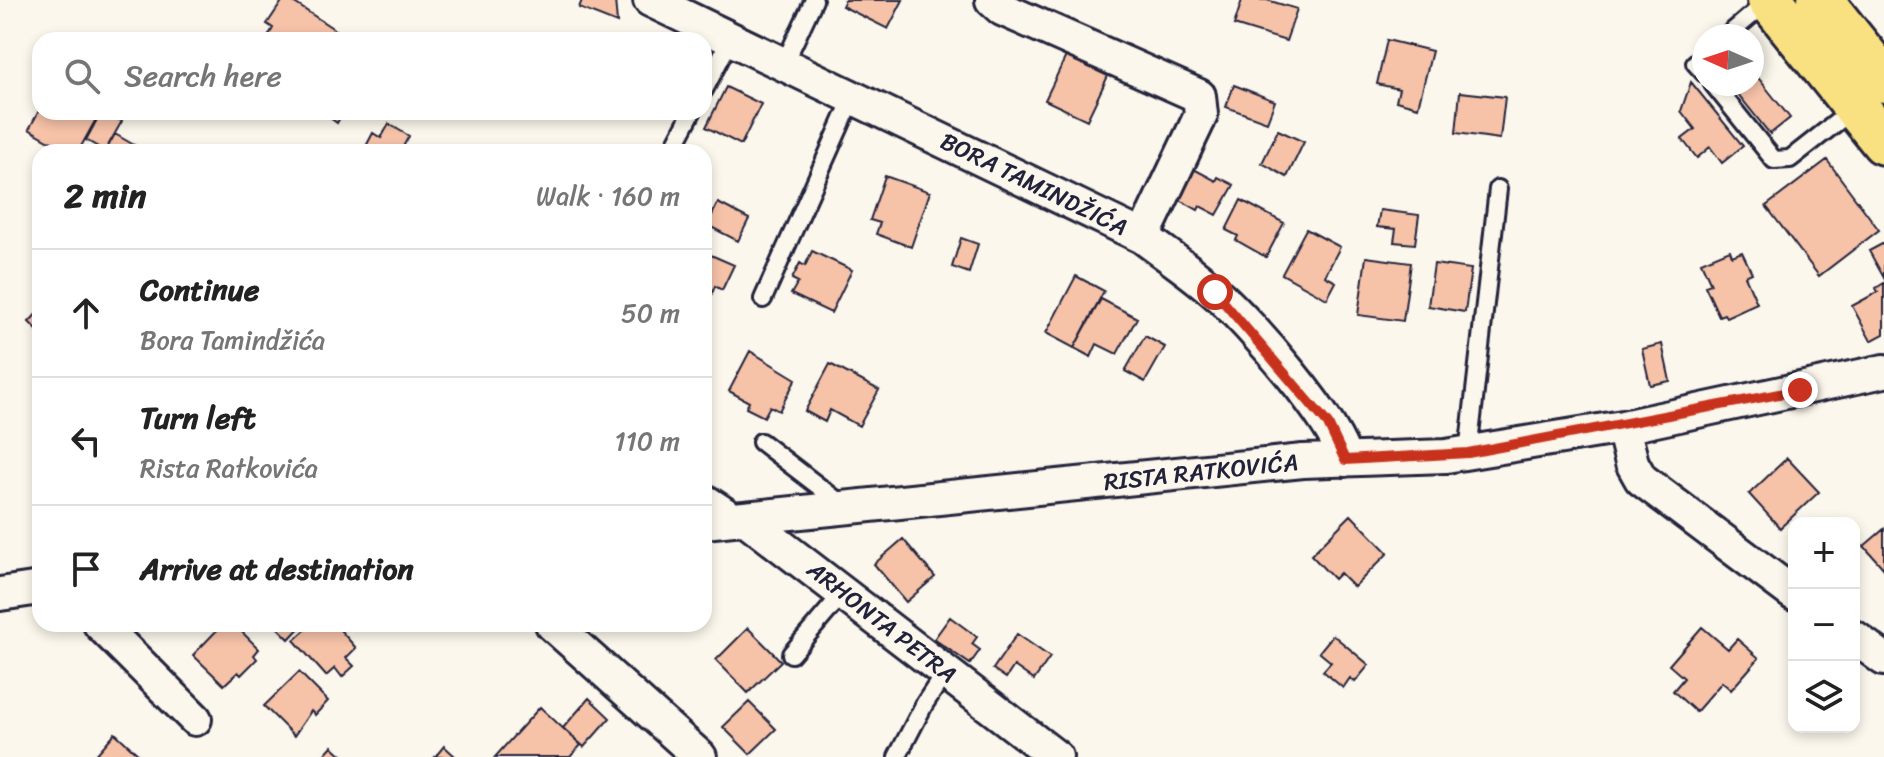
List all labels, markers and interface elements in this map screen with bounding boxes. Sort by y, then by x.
north arrow [1692,24,1764,96]
search box [32,32,712,120]
text: Search here [124,49,282,103]
icon: search [60,54,104,98]
street label: BORA TAMINDŽIĆA [933,120,1135,248]
text: 2 min [64,166,146,226]
text: Walk · 160 m [536,173,680,219]
text: Continue [140,263,259,317]
route start [1197,274,1233,310]
text: 50 m [621,290,680,336]
icon: ahead [64,291,108,335]
text: Bora Tamindžića [140,317,325,363]
route end [1782,372,1818,408]
text: Turn left [140,391,256,445]
text: 110 m [615,418,680,464]
icon: left [64,419,108,463]
street label: RISTA RATKOVIĆA [1102,441,1300,503]
text: Rista Ratkovića [140,445,318,491]
map controls [1788,517,1860,733]
button: + [1788,517,1860,589]
text: Arrive at destination [140,542,414,596]
icon: arrive [64,547,108,591]
street label: ARHONTA PETRA [797,549,966,694]
button: − [1788,589,1860,661]
button: layers [1788,661,1860,733]

